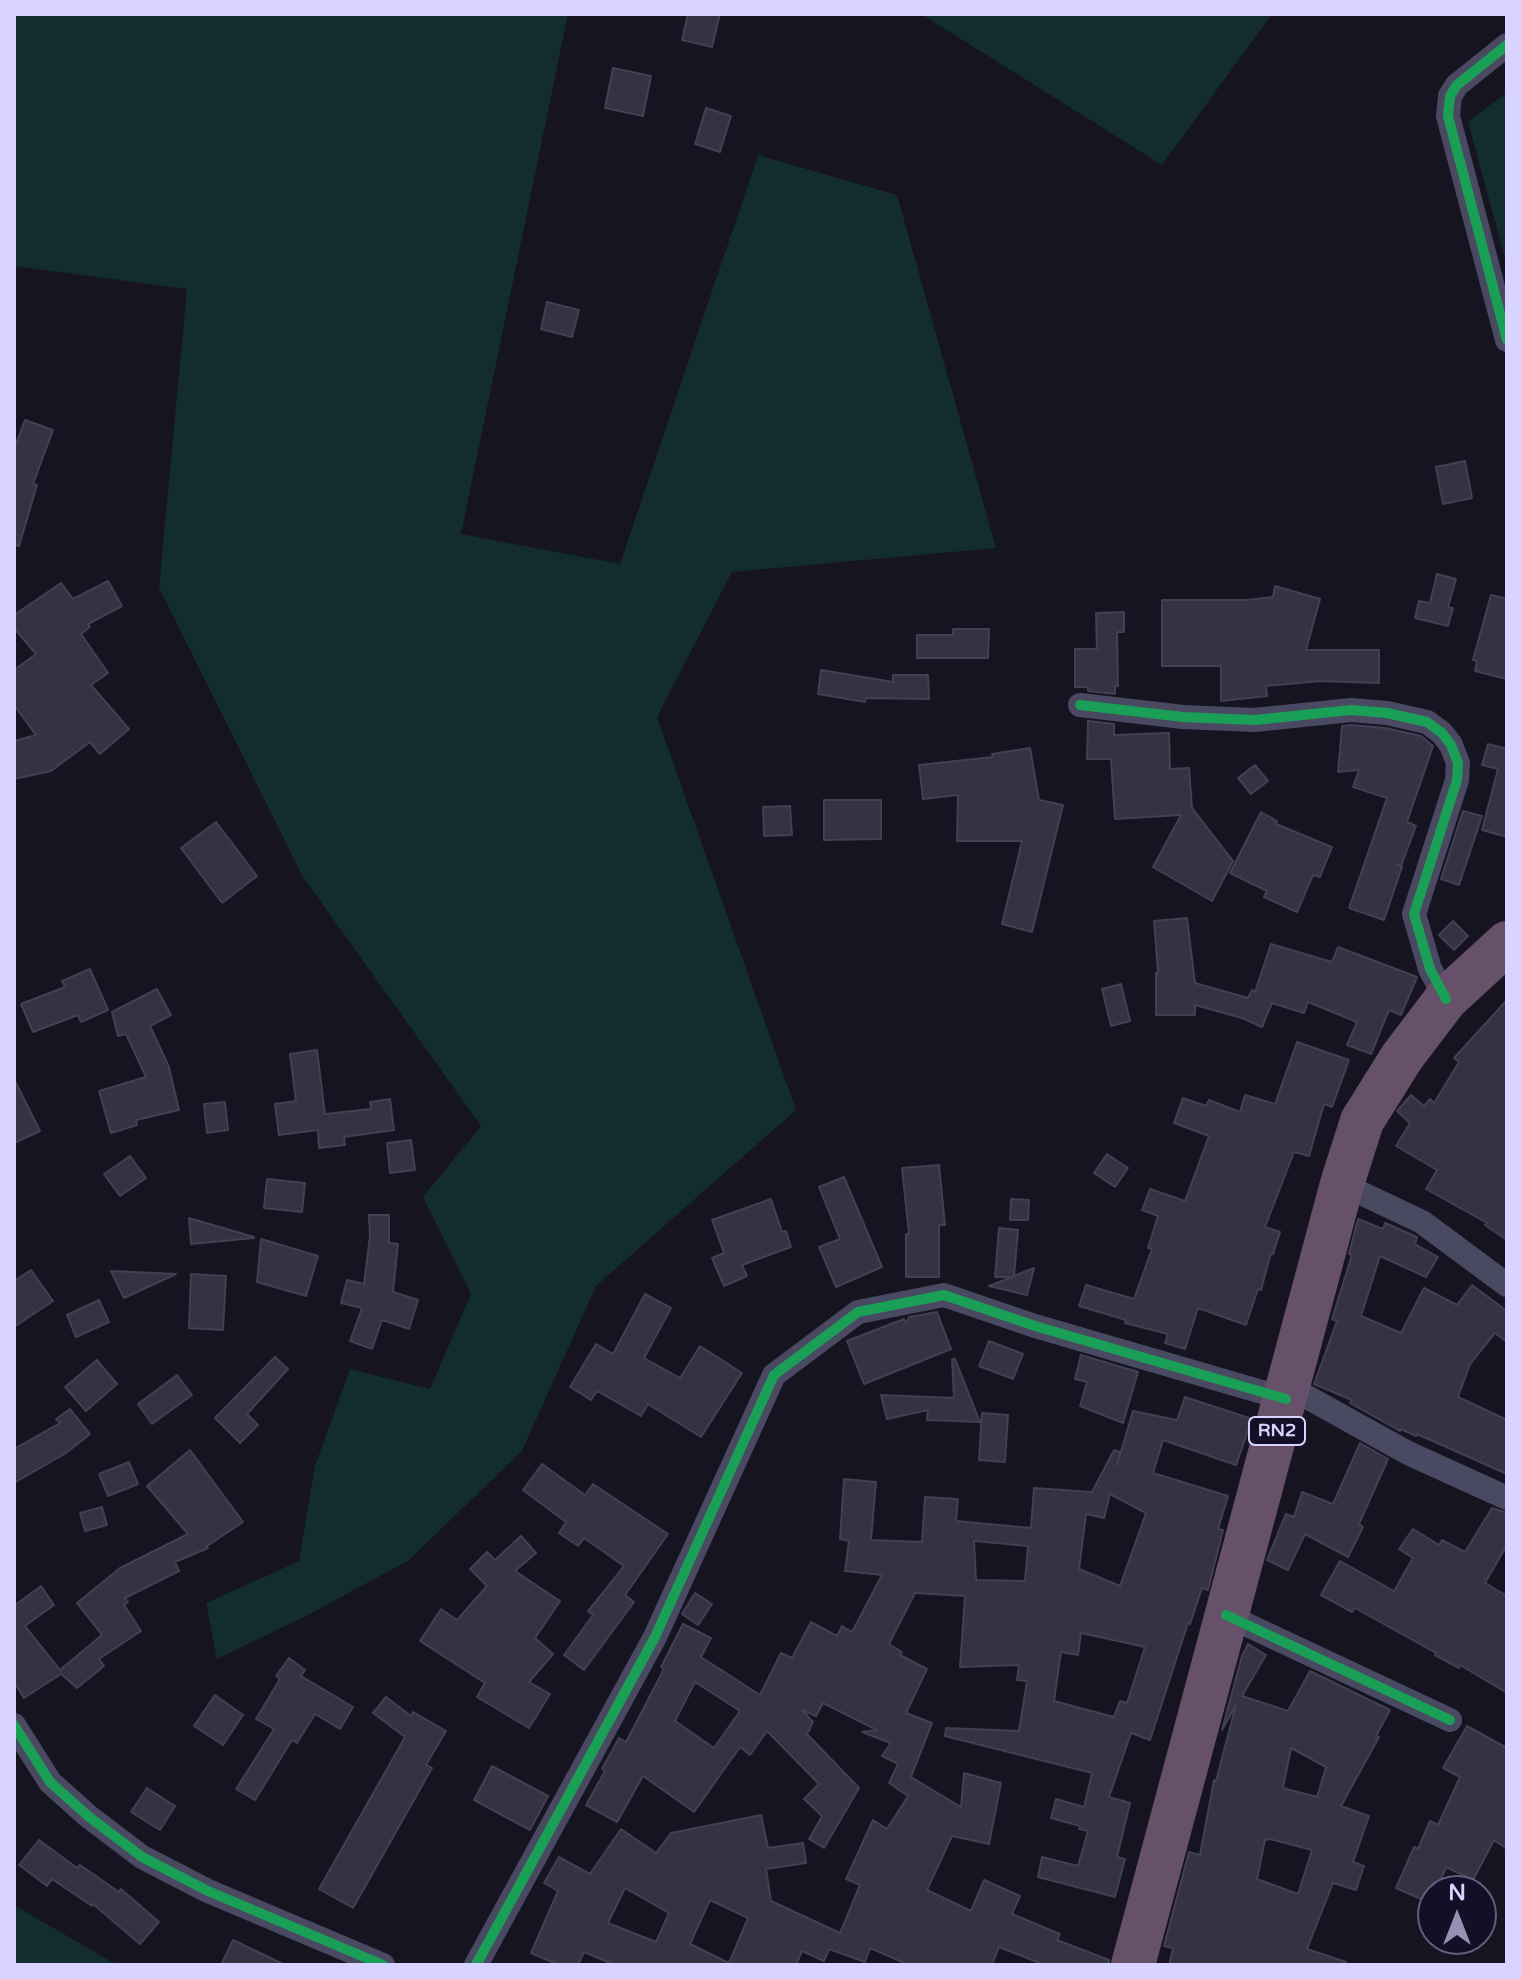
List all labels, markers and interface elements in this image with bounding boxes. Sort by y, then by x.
road number: RN2 [1249,1417,1305,1445]
north arrow [1417,1875,1497,1955]
text: N [1448,1880,1466,1906]

